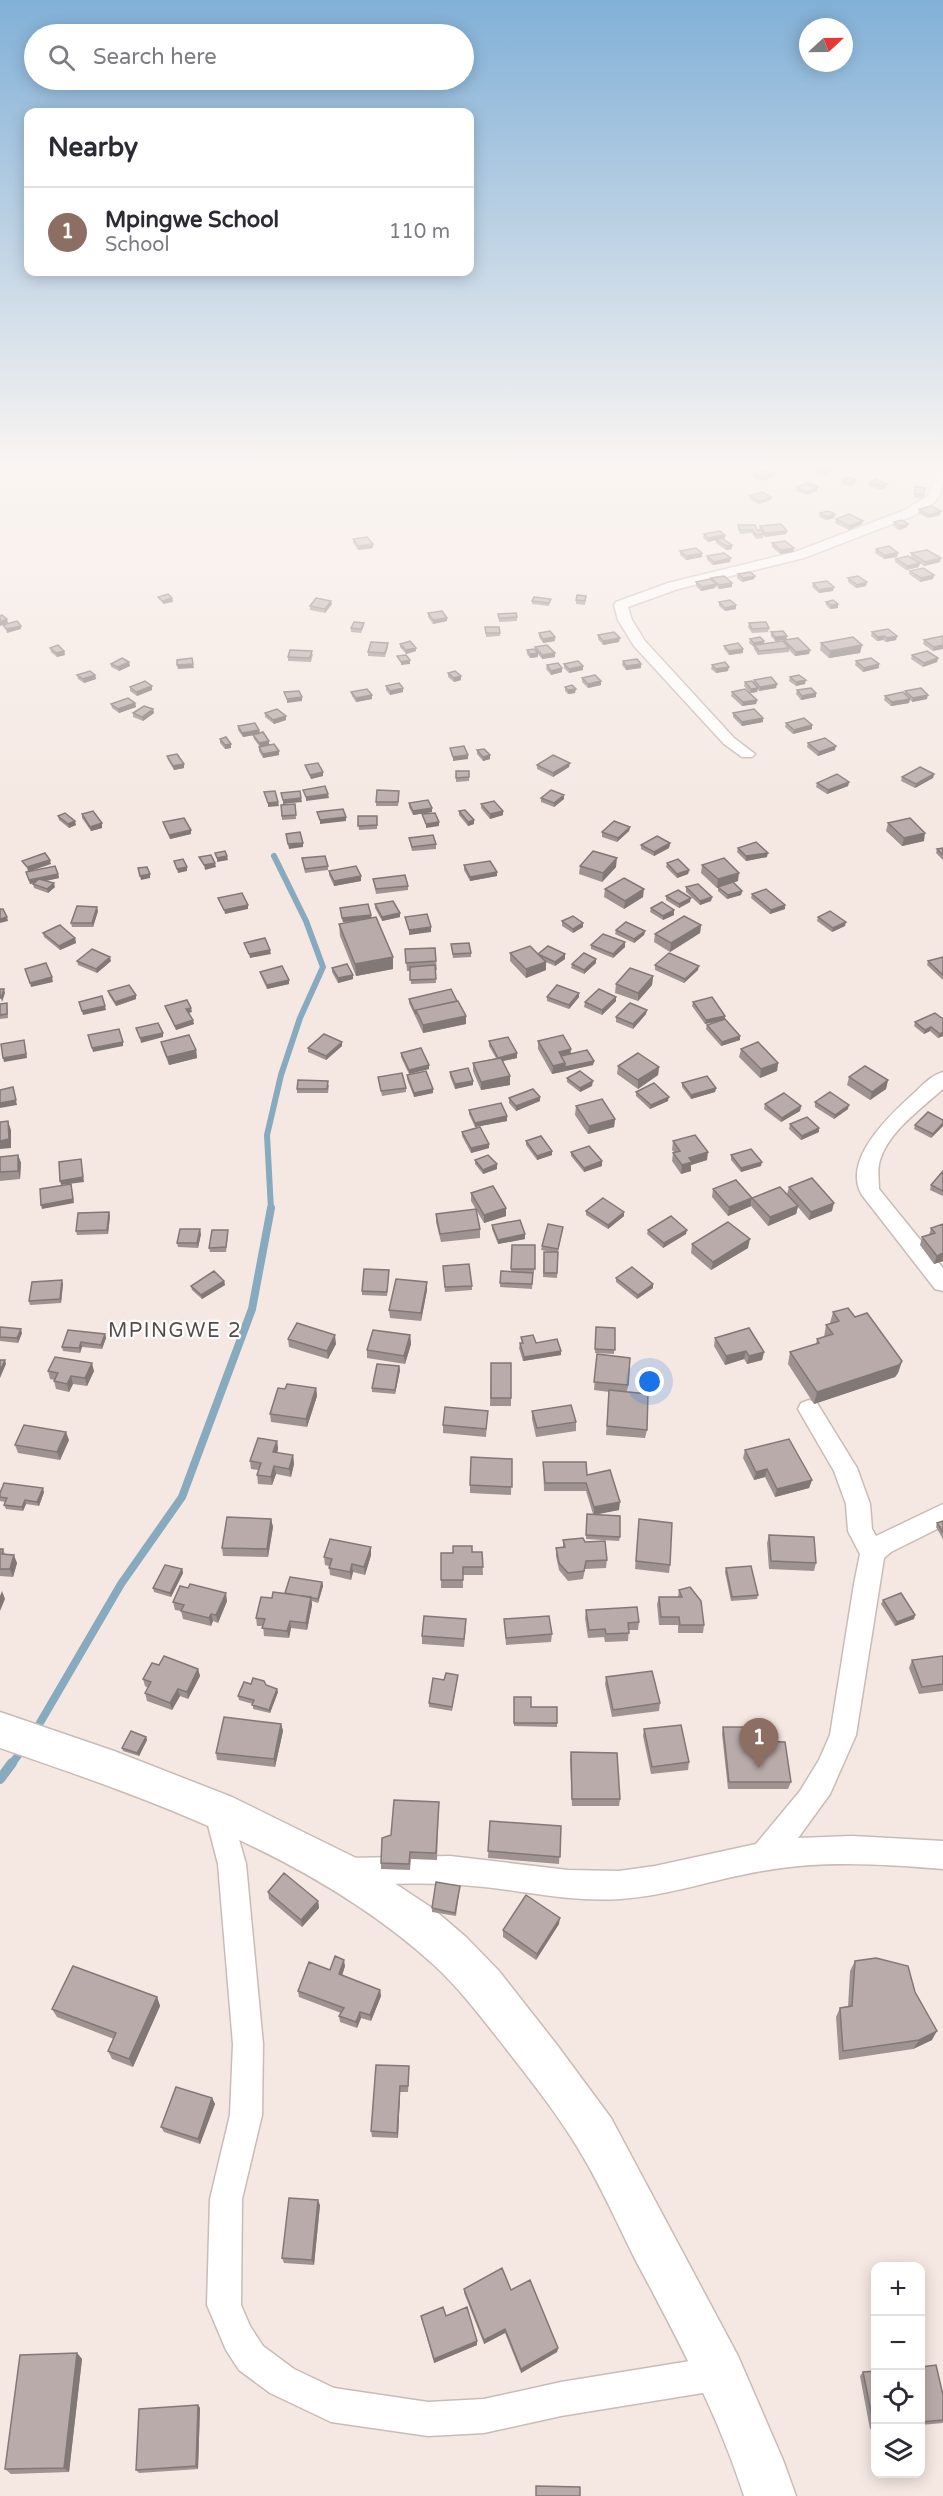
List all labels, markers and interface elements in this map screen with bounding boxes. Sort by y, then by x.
north arrow [799,18,853,72]
search box [24,24,474,90]
icon: search [45,41,78,74]
text: Search here [93,44,217,70]
text: Nearby [48,132,138,163]
text: Mpingwe School [105,207,279,233]
text: 1 [61,220,74,244]
text: 110 m [389,220,450,244]
text: School [105,233,169,257]
district label: MPINGWE 2 [108,1319,242,1343]
your location [635,1367,664,1396]
pin: 1 [740,1718,778,1768]
map controls [871,2262,925,2478]
button: + [871,2262,925,2316]
button: − [871,2316,925,2370]
button: locate [871,2370,925,2424]
button: layers [871,2424,925,2478]

